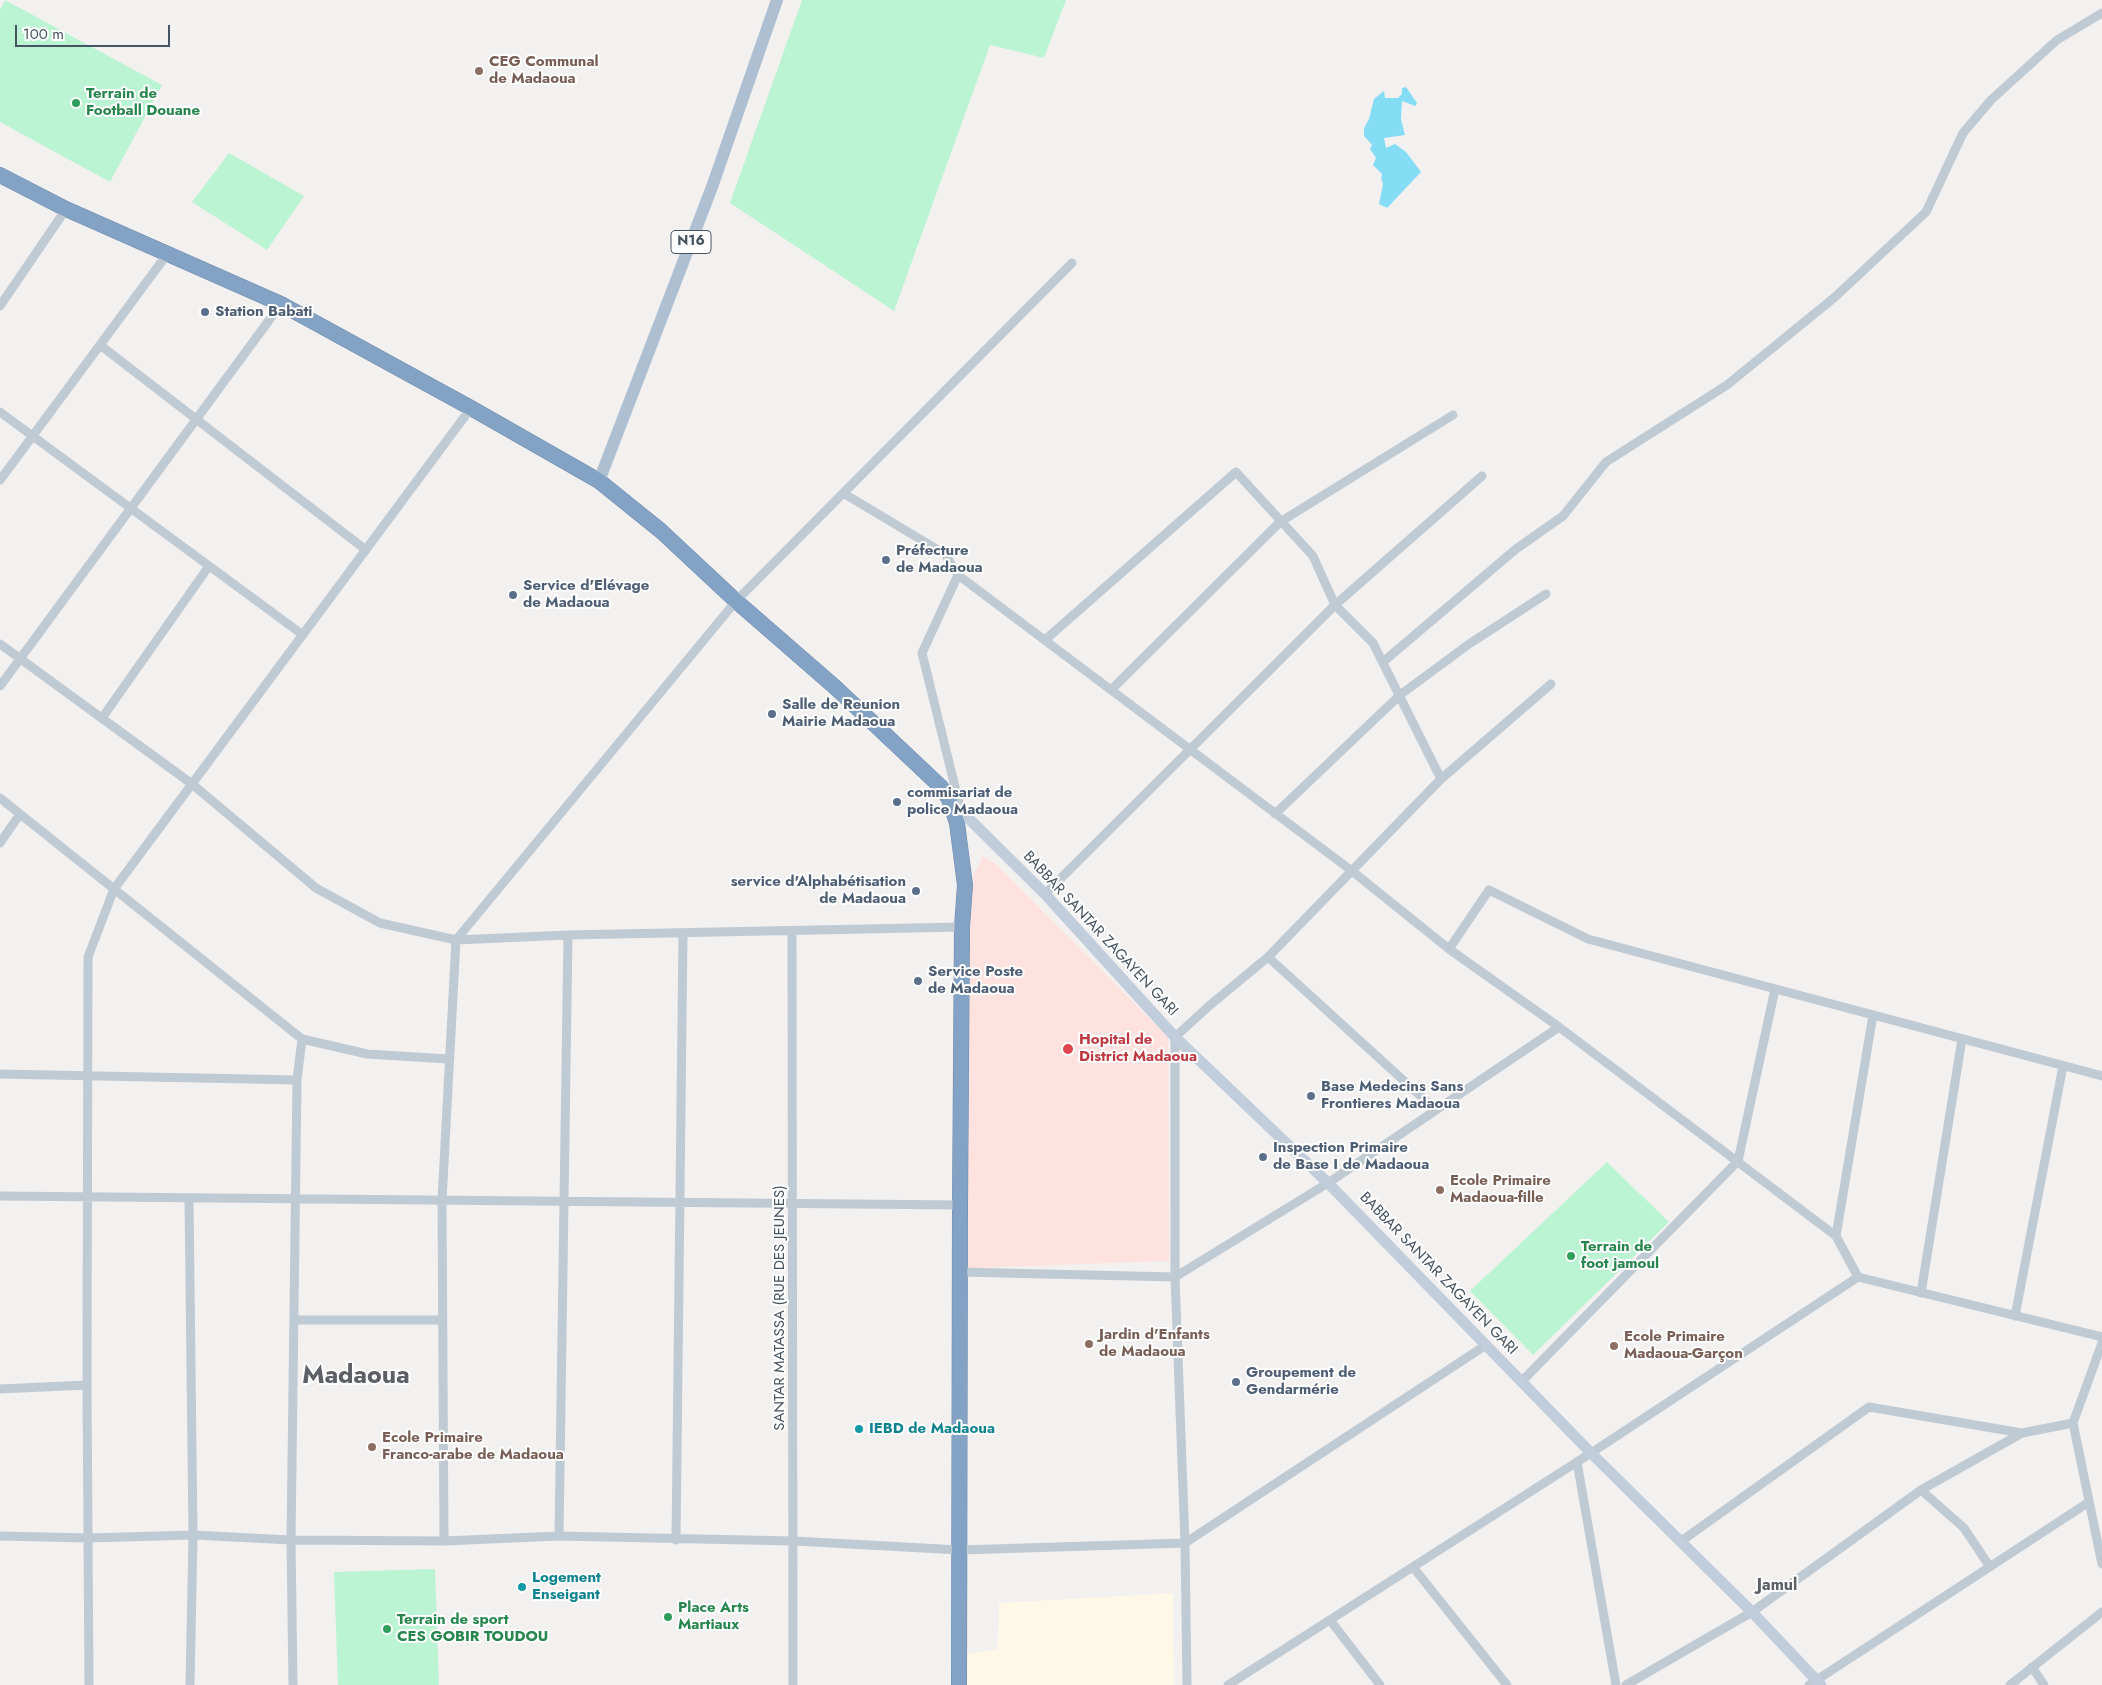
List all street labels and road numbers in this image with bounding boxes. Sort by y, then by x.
road number: N16 [671,230,711,253]
street label: BABBAR SANTAR ZAGAYEN GARI [1019,848,1181,1020]
street label: SANTAR MATASSA (RUE DES JEUNES) [771,1185,789,1431]
street label: BABBAR SANTAR ZAGAYEN GARI [1355,1189,1521,1359]

